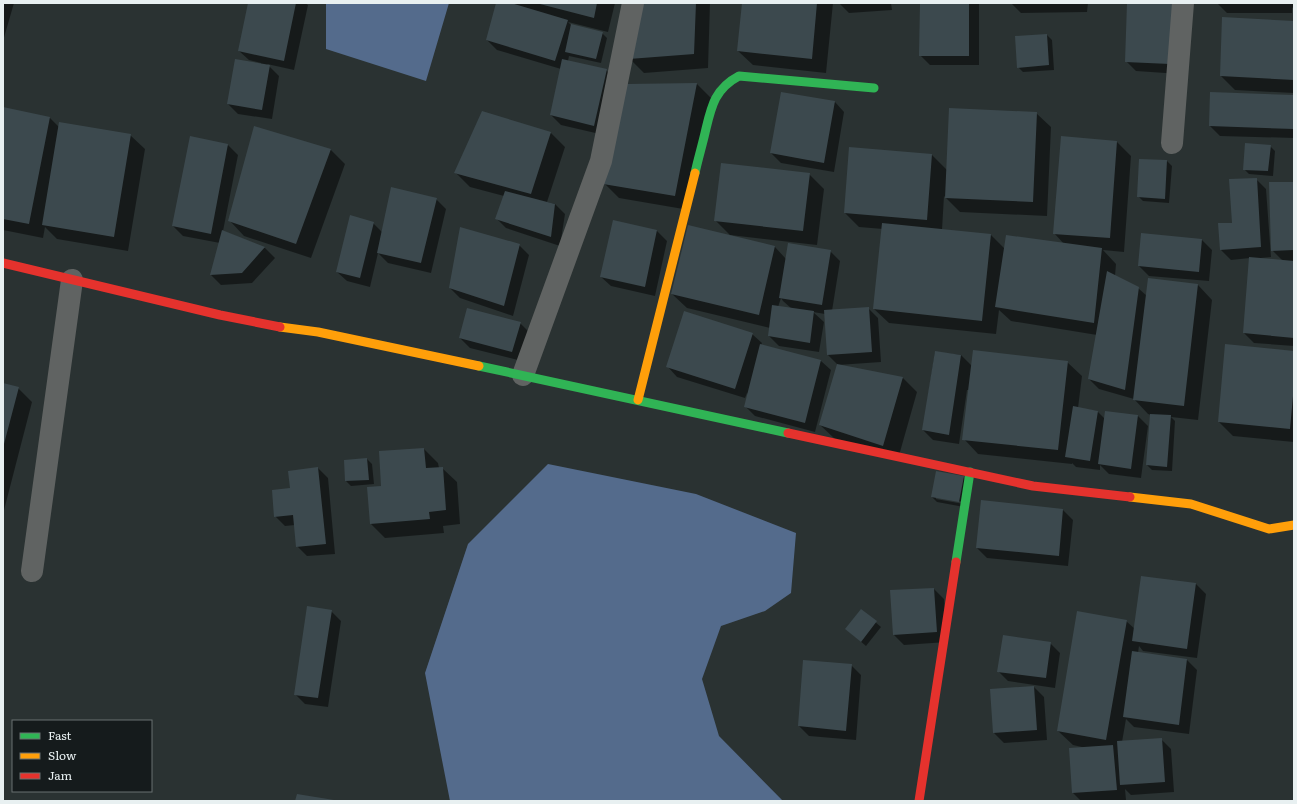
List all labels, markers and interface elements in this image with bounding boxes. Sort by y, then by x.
legend [12,720,152,792]
text: Fast [48,726,72,744]
text: Slow [48,746,77,764]
text: Jam [48,766,73,784]

